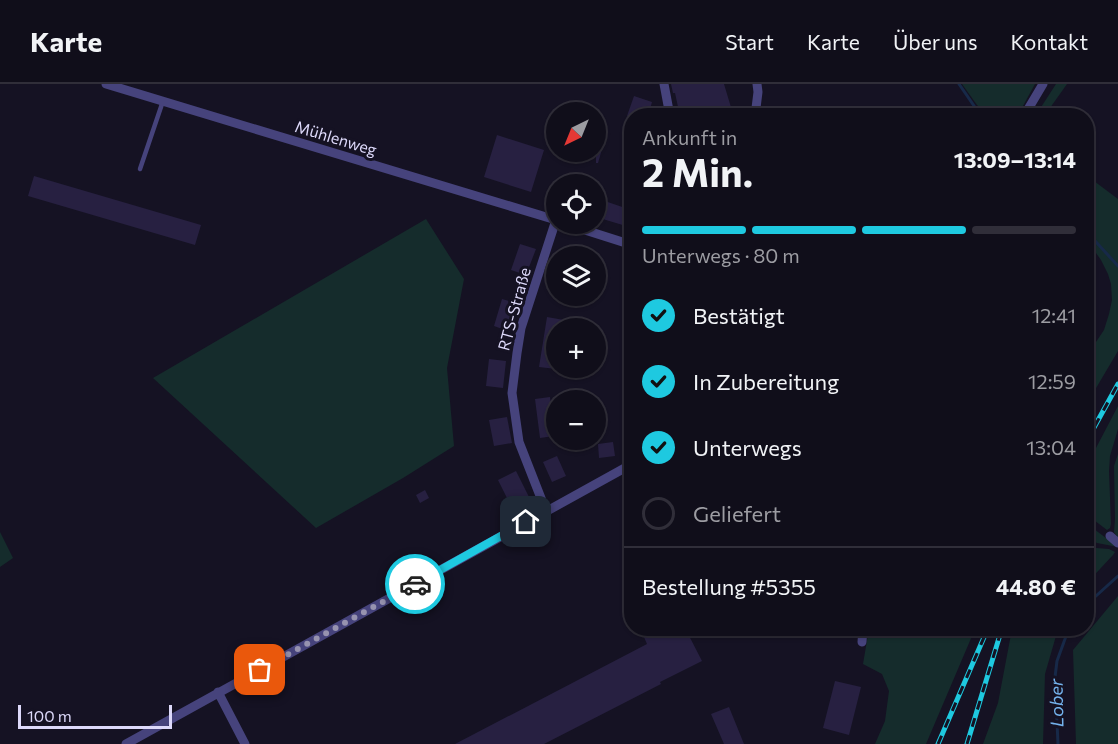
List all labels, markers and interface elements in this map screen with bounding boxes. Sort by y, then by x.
text: Karte [30,24,102,58]
text: Start [725,29,774,54]
text: Karte [807,29,860,54]
text: Über uns [893,29,977,54]
text: Kontakt [1010,29,1088,54]
north arrow [546,102,606,162]
map controls [546,102,606,450]
street label: Mühlenweg [293,116,380,159]
text: Ankunft in [642,125,737,149]
text: 13:09–13:14 [954,146,1076,173]
text: 2 Min. [642,147,753,195]
button: locate [546,174,606,234]
text: Unterwegs · 80 m [642,243,800,267]
button: layers [546,246,606,306]
street label: RTS-Straße [493,265,534,353]
icon: check [642,299,675,332]
text: Bestätigt [693,302,785,329]
text: 12:41 [1032,303,1076,327]
button: + [546,318,606,378]
icon: check [642,365,675,398]
text: In Zubereitung [693,368,839,395]
text: 12:59 [1028,369,1076,393]
button: − [546,390,606,450]
icon: check [642,431,675,464]
text: Unterwegs [693,434,802,461]
text: 13:04 [1026,435,1076,459]
pin [500,496,551,547]
text: Geliefert [693,500,781,527]
icon: home [509,505,542,538]
courier [385,554,445,614]
icon: car [399,568,432,601]
text: Bestellung #5355 [642,573,816,600]
text: 44.80 € [996,573,1076,600]
pin [234,644,285,695]
icon: bag [243,653,276,686]
water label: Lober [1045,678,1067,727]
scale bar [18,702,172,730]
text: 100 m [27,706,72,725]

